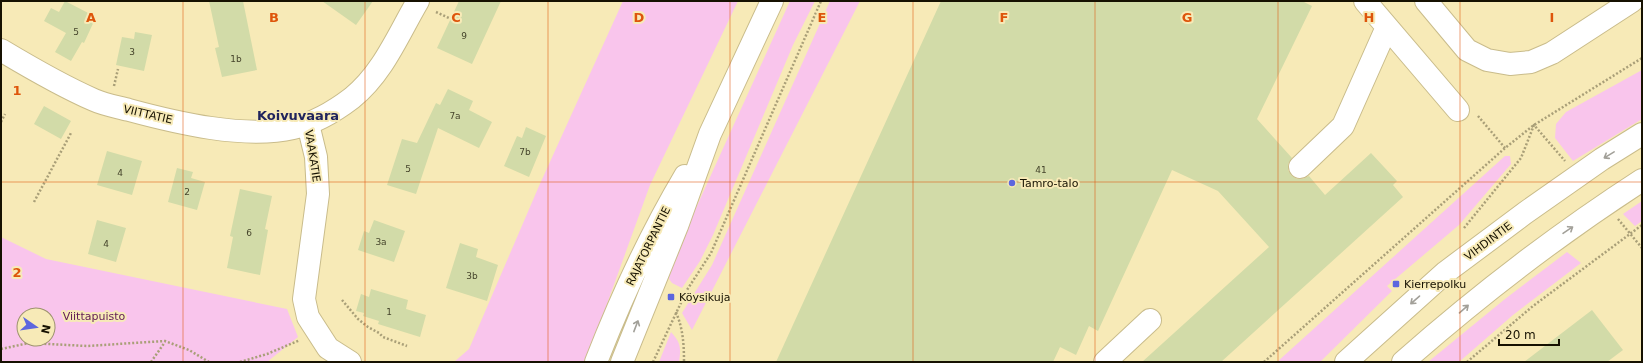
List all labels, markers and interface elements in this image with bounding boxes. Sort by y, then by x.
text: A [86,10,96,25]
text: B [269,10,279,25]
text: C [451,10,461,25]
text: D [634,10,645,25]
text: E [818,10,826,25]
text: F [1000,10,1008,25]
text: G [1182,10,1192,25]
text: H [1364,10,1374,25]
text: I [1550,10,1554,25]
house number: 5 [73,27,79,37]
house number: 9 [461,31,467,41]
house number: 3 [129,47,135,57]
house number: 1b [230,54,242,64]
text: 1 [12,83,22,98]
street label: VIITTATIE [122,103,174,126]
district label: Koivuvaara [257,108,339,123]
house number: 7a [449,111,461,121]
street label: VAAKATIE [302,129,323,183]
house number: 7b [519,147,531,157]
one-way arrow [1603,151,1615,159]
house number: 5 [405,164,411,174]
house number: 41 [1035,165,1047,175]
house number: 4 [117,168,123,178]
place label: Tamro-talo [1019,177,1079,190]
marker: Tamro-talo [1007,178,1017,188]
house number: 2 [184,187,190,197]
street label: RAJATORPANTIE [624,205,673,288]
street label: VIHDINTIE [1462,219,1515,263]
one-way arrow [1562,226,1573,234]
house number: 6 [246,228,252,238]
house number: 3a [375,237,387,247]
house number: 4 [103,239,109,249]
text: 2 [12,265,22,280]
house number: 3b [466,271,478,281]
place label: Kierrepolku [1404,278,1466,291]
marker: Kierrepolku [1391,279,1401,289]
place label: Köysikuja [679,291,731,304]
marker: Köysikuja [666,292,676,302]
one-way arrow [1410,295,1420,304]
one-way arrow [1459,304,1470,313]
north arrow [16,307,56,347]
house number: 1 [386,307,392,317]
park label: Viittapuisto [63,310,126,323]
one-way arrow [633,320,641,332]
scale bar [1499,321,1559,347]
text: N [38,323,53,335]
text: 20 m [1505,328,1536,342]

